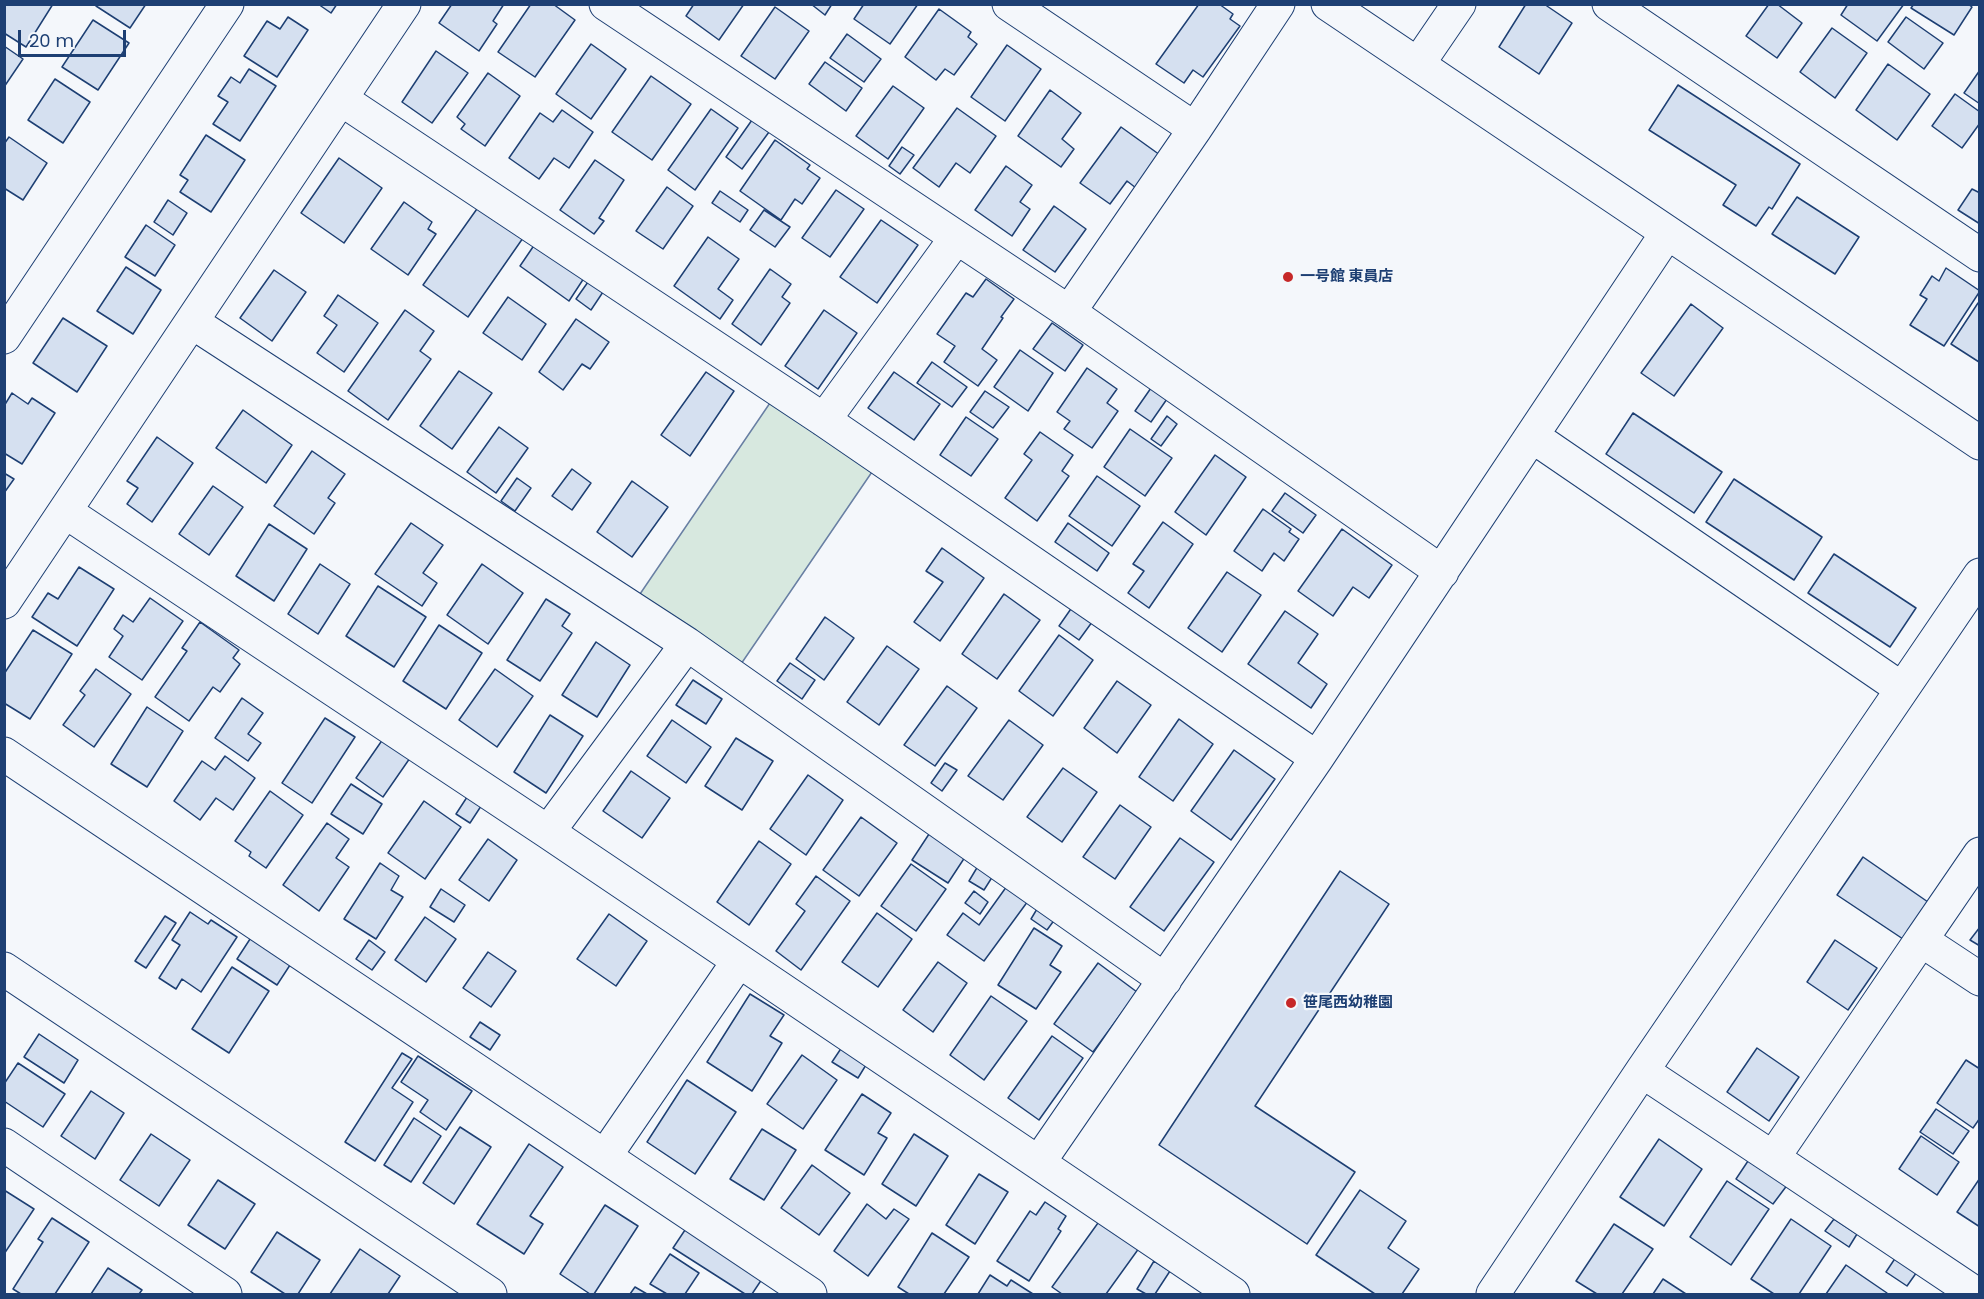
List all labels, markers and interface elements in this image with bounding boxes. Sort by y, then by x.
scale bar [21,18,129,56]
text: 20 m [29,28,74,53]
place label: 一号館 東員店 [1300,268,1393,286]
marker: 一号館 東員店 [1281,270,1295,284]
place label: 笹尾西幼稚園 [1303,994,1393,1012]
marker: 笹尾西幼稚園 [1284,996,1298,1010]

